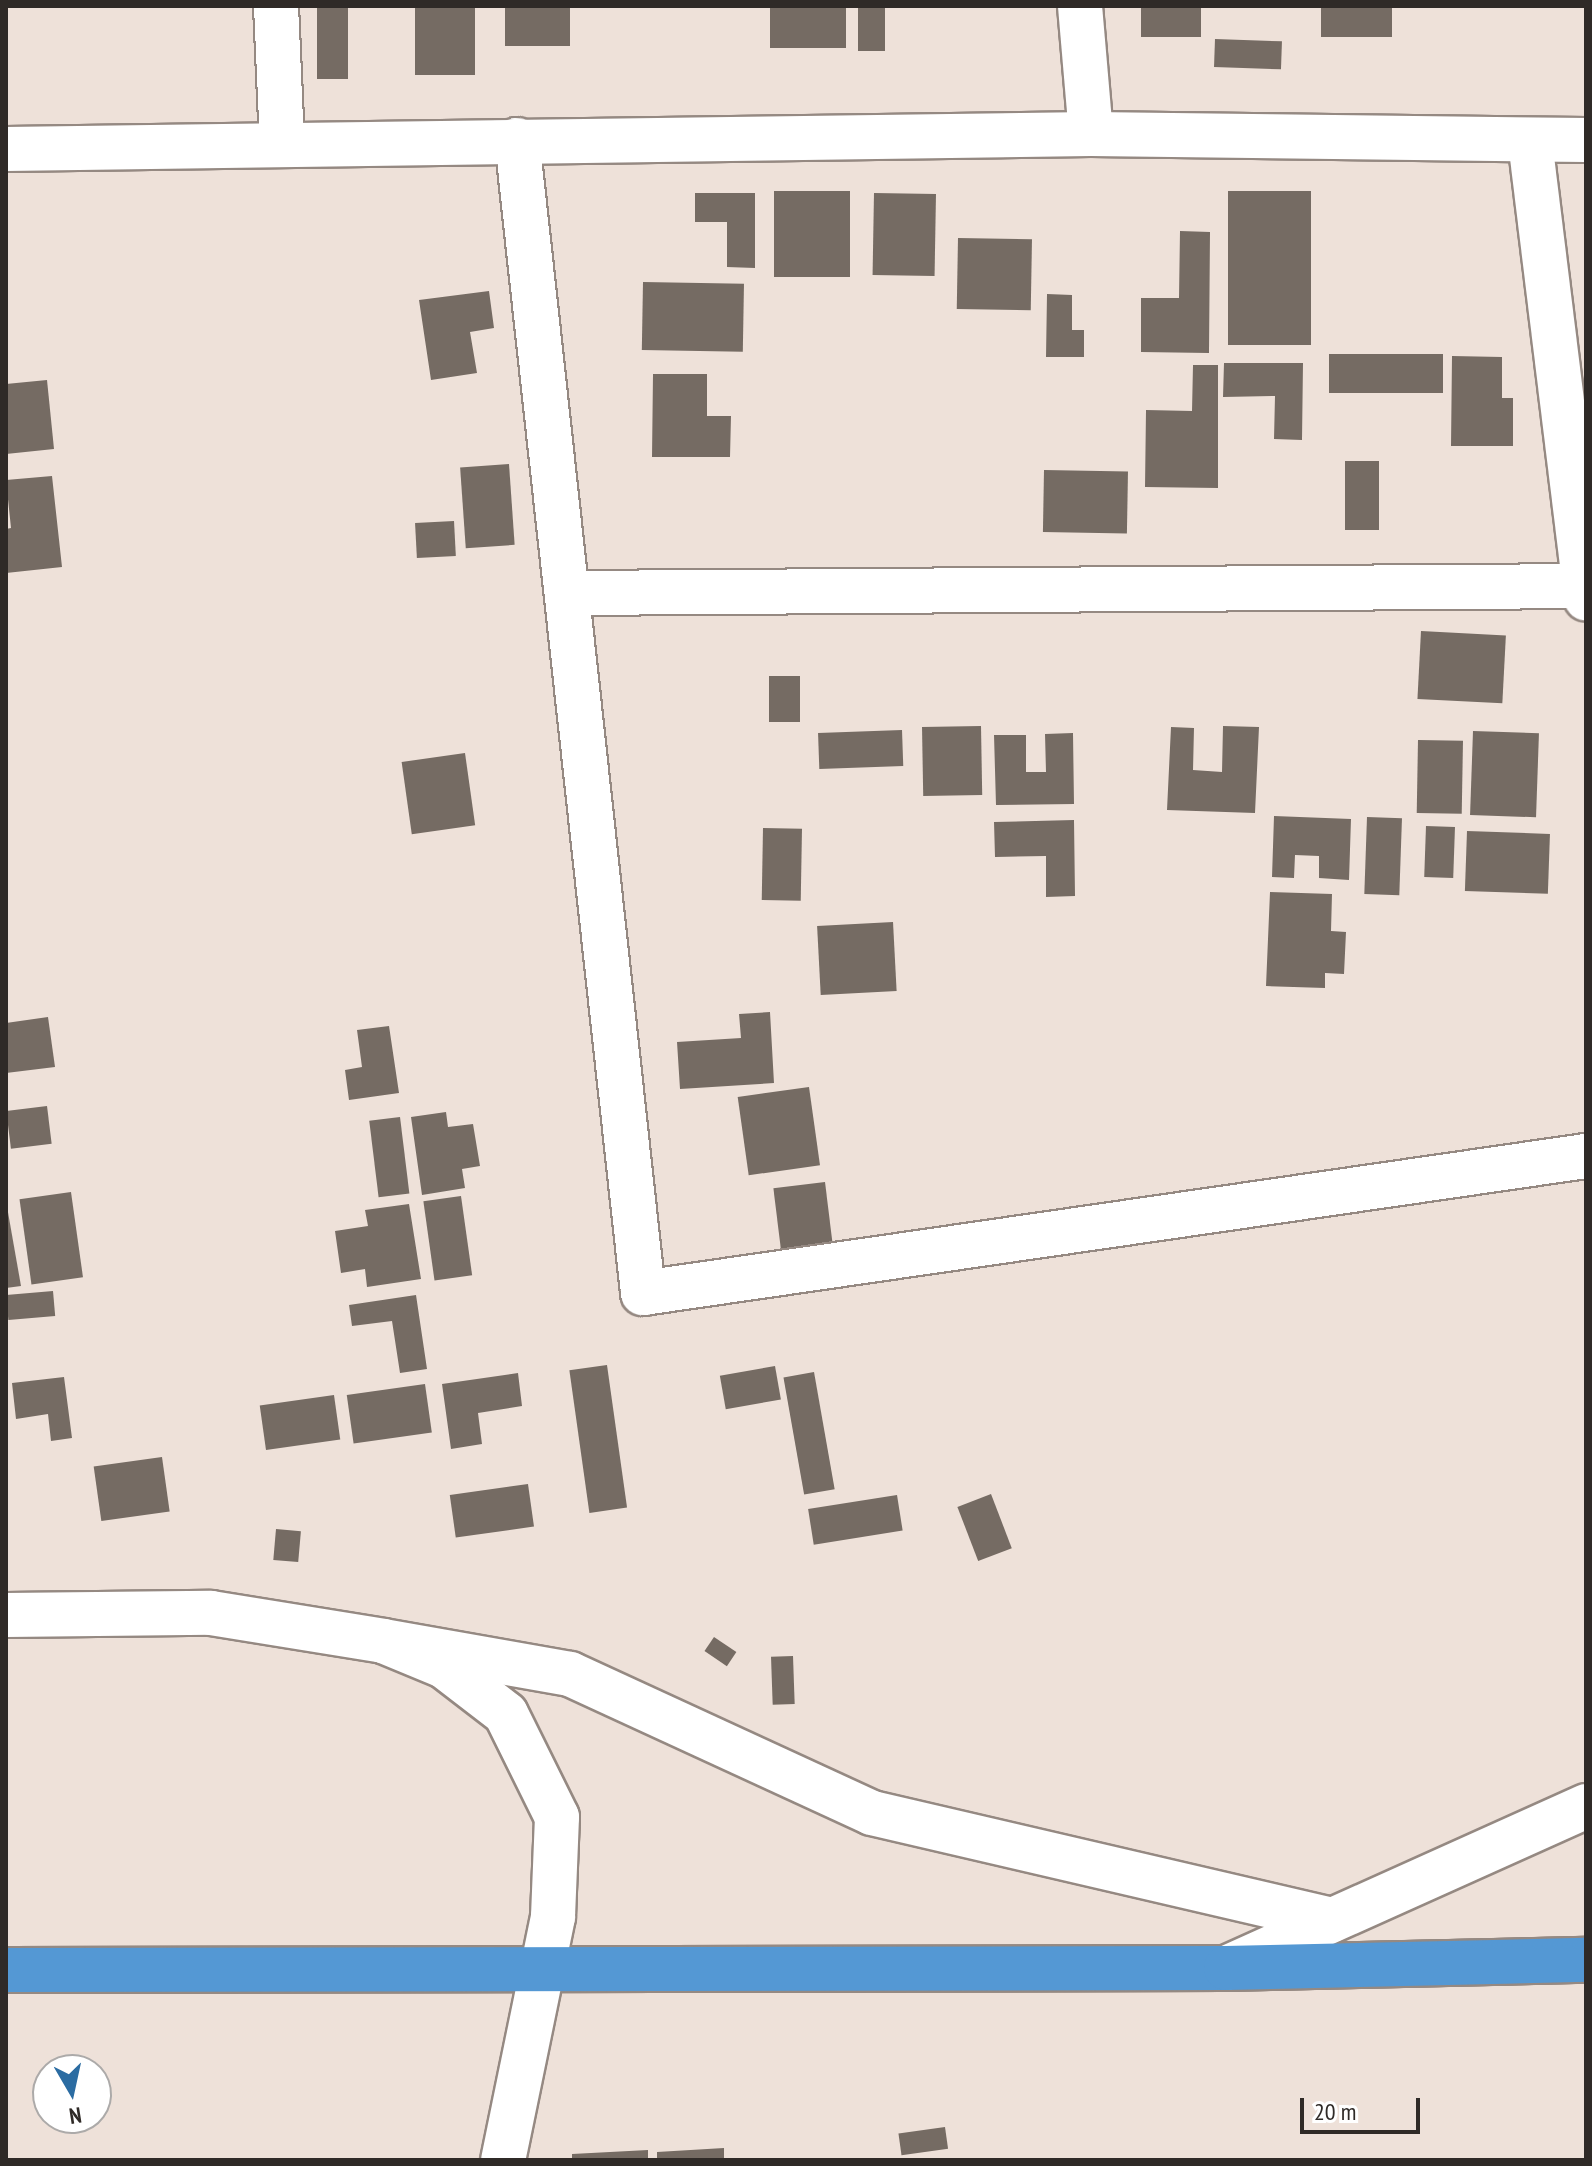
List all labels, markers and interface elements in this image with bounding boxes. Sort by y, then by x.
north arrow [32,2054,112,2134]
scale bar [1304,2082,1424,2132]
text: 20 m [1314,2096,1356,2127]
text: N [67,2101,84,2130]

